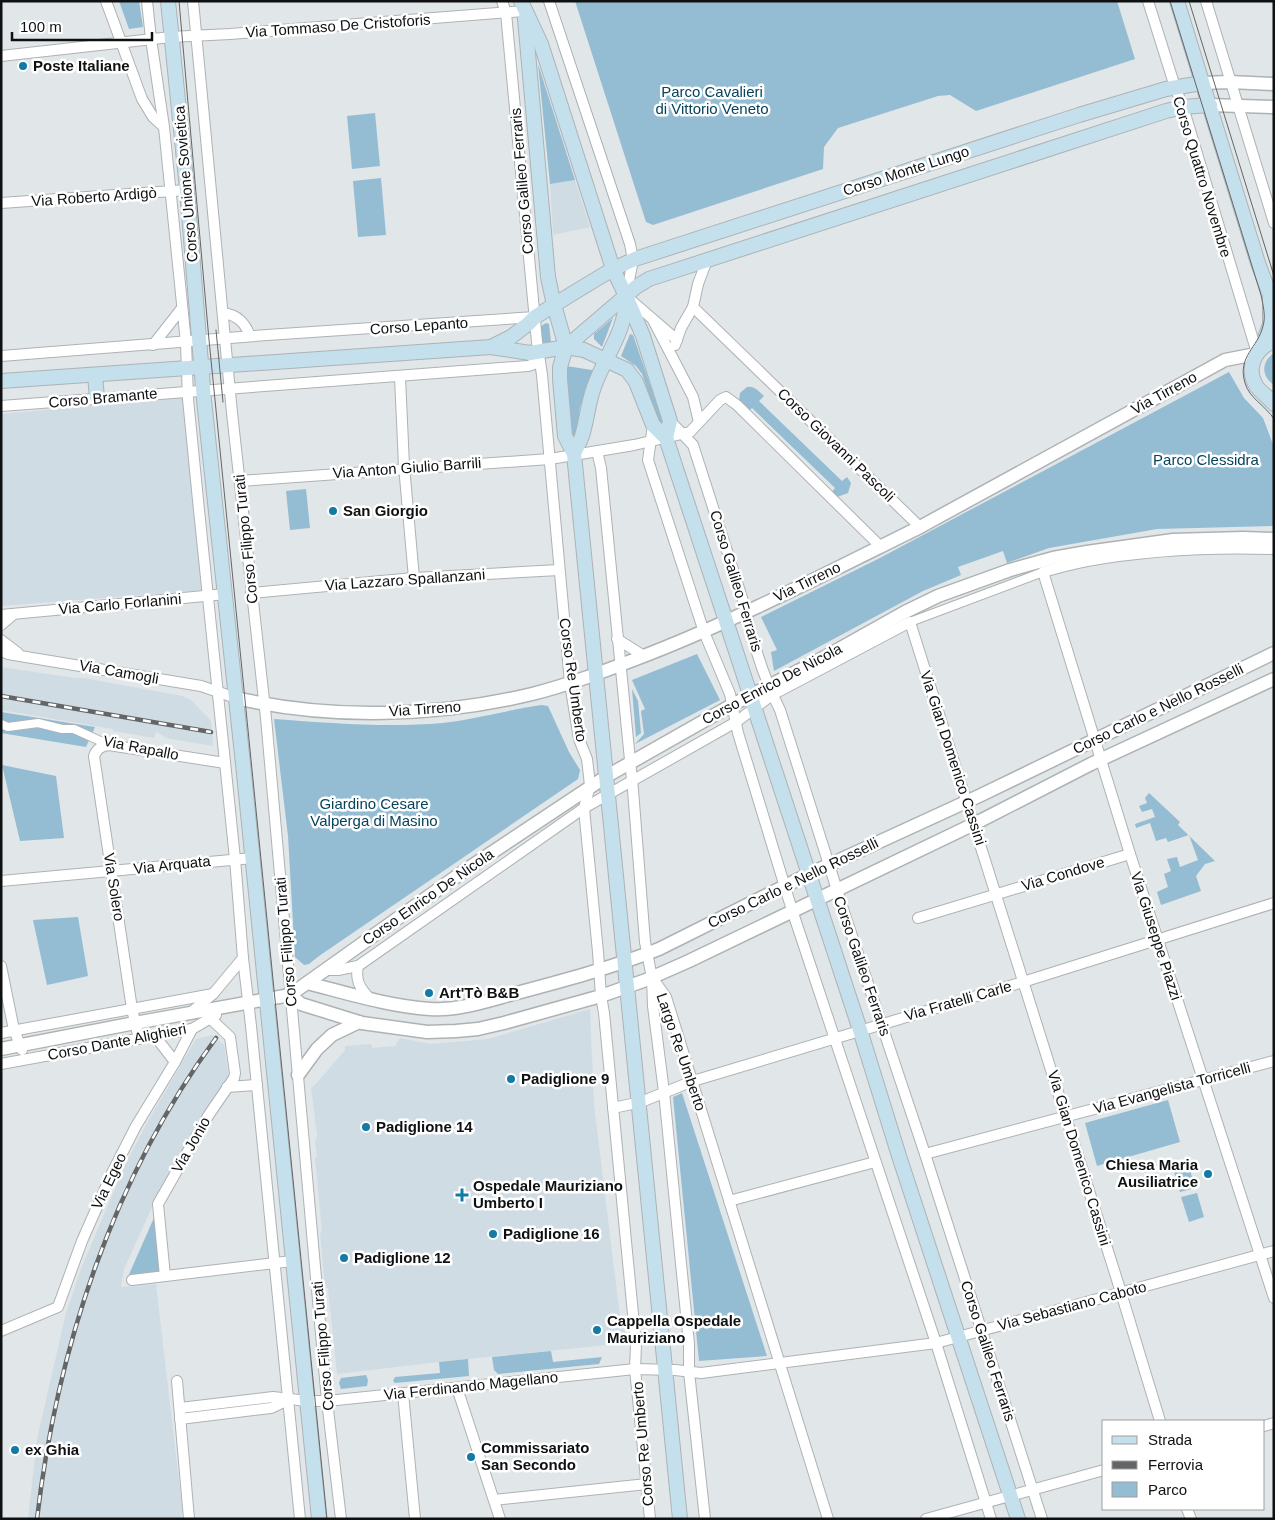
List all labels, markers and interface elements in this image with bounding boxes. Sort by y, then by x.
scale bar [12,10,152,42]
street label: Via Tommaso De Cristoforis [245,11,431,40]
text: 100 m [20,18,62,35]
place label: Poste Italiane [33,57,130,74]
marker: Poste Italiane [17,60,29,72]
park label: Parco Cavalieri di Vittorio Veneto [655,83,769,117]
street label: Corso Quattro Novembre [1170,94,1235,259]
street label: Corso Unione Sovietica [170,105,201,263]
street label: Corso Galileo Ferraris [507,107,536,255]
street label: Corso Monte Lungo [841,142,971,199]
street label: Via Roberto Ardigò [31,184,157,209]
street label: Corso Lepanto [369,314,469,337]
street label: Via Tirreno [1128,368,1199,418]
street label: Corso Bramante [48,384,158,411]
street label: Corso Giovanni Pascoli [774,384,898,505]
park label: Parco Clessidra [1153,451,1260,468]
street label: Via Anton Giulio Barrili [332,454,482,481]
street label: Corso Filippo Turati [230,473,261,605]
place label: San Giorgio [343,502,428,519]
marker: San Giorgio [327,505,339,517]
street label: Corso Galileo Ferraris [707,508,766,653]
street label: Via Tirreno [771,558,843,605]
street label: Via Lazzaro Spallanzani [324,565,486,594]
street label: Via Carlo Forlanini [58,590,182,617]
street label: Corso Re Umberto [556,617,591,743]
street label: Corso Enrico De Nicola [699,639,845,728]
street label: Via Camogli [78,656,160,687]
street label: Corso Carlo e Nello Rosselli [1070,660,1246,757]
street label: Via Gian Domenico Cassini [917,669,990,847]
street label: Via Tirreno [388,698,462,720]
street label: Via Rapallo [102,732,180,763]
park label: Giardino Cesare Valperga di Masino [310,795,438,829]
street label: Corso Carlo e Nello Rosselli [705,834,881,931]
street label: Corso Enrico De Nicola [359,845,497,948]
street label: Via Solero [101,852,128,922]
street label: Via Arquata [133,852,212,877]
street label: Via Condove [1019,853,1106,894]
street label: Via Giuseppe Piazzi [1128,870,1185,1002]
street label: Corso Filippo Turati [271,877,300,1008]
street label: Corso Galileo Ferraris [831,894,894,1038]
street label: Via Fratelli Carle [902,977,1013,1024]
place label: Art'Tò B&B [439,984,519,1001]
marker: Art'Tò B&B [423,987,435,999]
street label: Largo Re Umberto [653,991,710,1113]
street label: Corso Dante Alighieri [46,1020,188,1063]
street label: Via Evangelista Torricelli [1091,1058,1252,1117]
street label: Via Gian Domenico Cassini [1045,1068,1114,1248]
place label: Padiglione 9 [521,1070,609,1087]
marker: Padiglione 9 [505,1073,517,1085]
street label: Via Jonio [168,1114,213,1176]
place label: Padiglione 14 [376,1118,473,1135]
marker: Padiglione 14 [360,1121,372,1133]
street label: Via Egeo [88,1150,129,1212]
place label: Chiesa Maria Ausiliatrice [1105,1156,1199,1190]
marker: Chiesa Maria Ausiliatrice [1202,1168,1214,1180]
place label: Ospedale Mauriziano Umberto I [473,1177,623,1211]
marker: Ospedale Mauriziano Umberto I [455,1188,469,1202]
place label: Padiglione 16 [503,1225,600,1242]
marker: Padiglione 16 [487,1228,499,1240]
place label: Padiglione 12 [354,1249,451,1266]
marker: Padiglione 12 [338,1252,350,1264]
street label: Via Sebastiano Caboto [996,1277,1148,1334]
street label: Corso Galileo Ferraris [958,1278,1019,1423]
street label: Corso Filippo Turati [308,1281,337,1412]
place label: Cappella Ospedale Mauriziano [607,1312,741,1346]
marker: Cappella Ospedale Mauriziano [591,1324,603,1336]
street label: Via Ferdinando Magellano [383,1368,559,1403]
street label: Corso Re Umberto [629,1381,656,1507]
legend [1102,1420,1265,1510]
text: Strada [1148,1431,1193,1448]
place label: Commissariato San Secondo [481,1439,589,1473]
place label: ex Ghia [25,1441,80,1458]
marker: ex Ghia [9,1444,21,1456]
marker: Commissariato San Secondo [465,1451,477,1463]
text: Ferrovia [1148,1456,1204,1473]
text: Parco [1148,1481,1187,1498]

